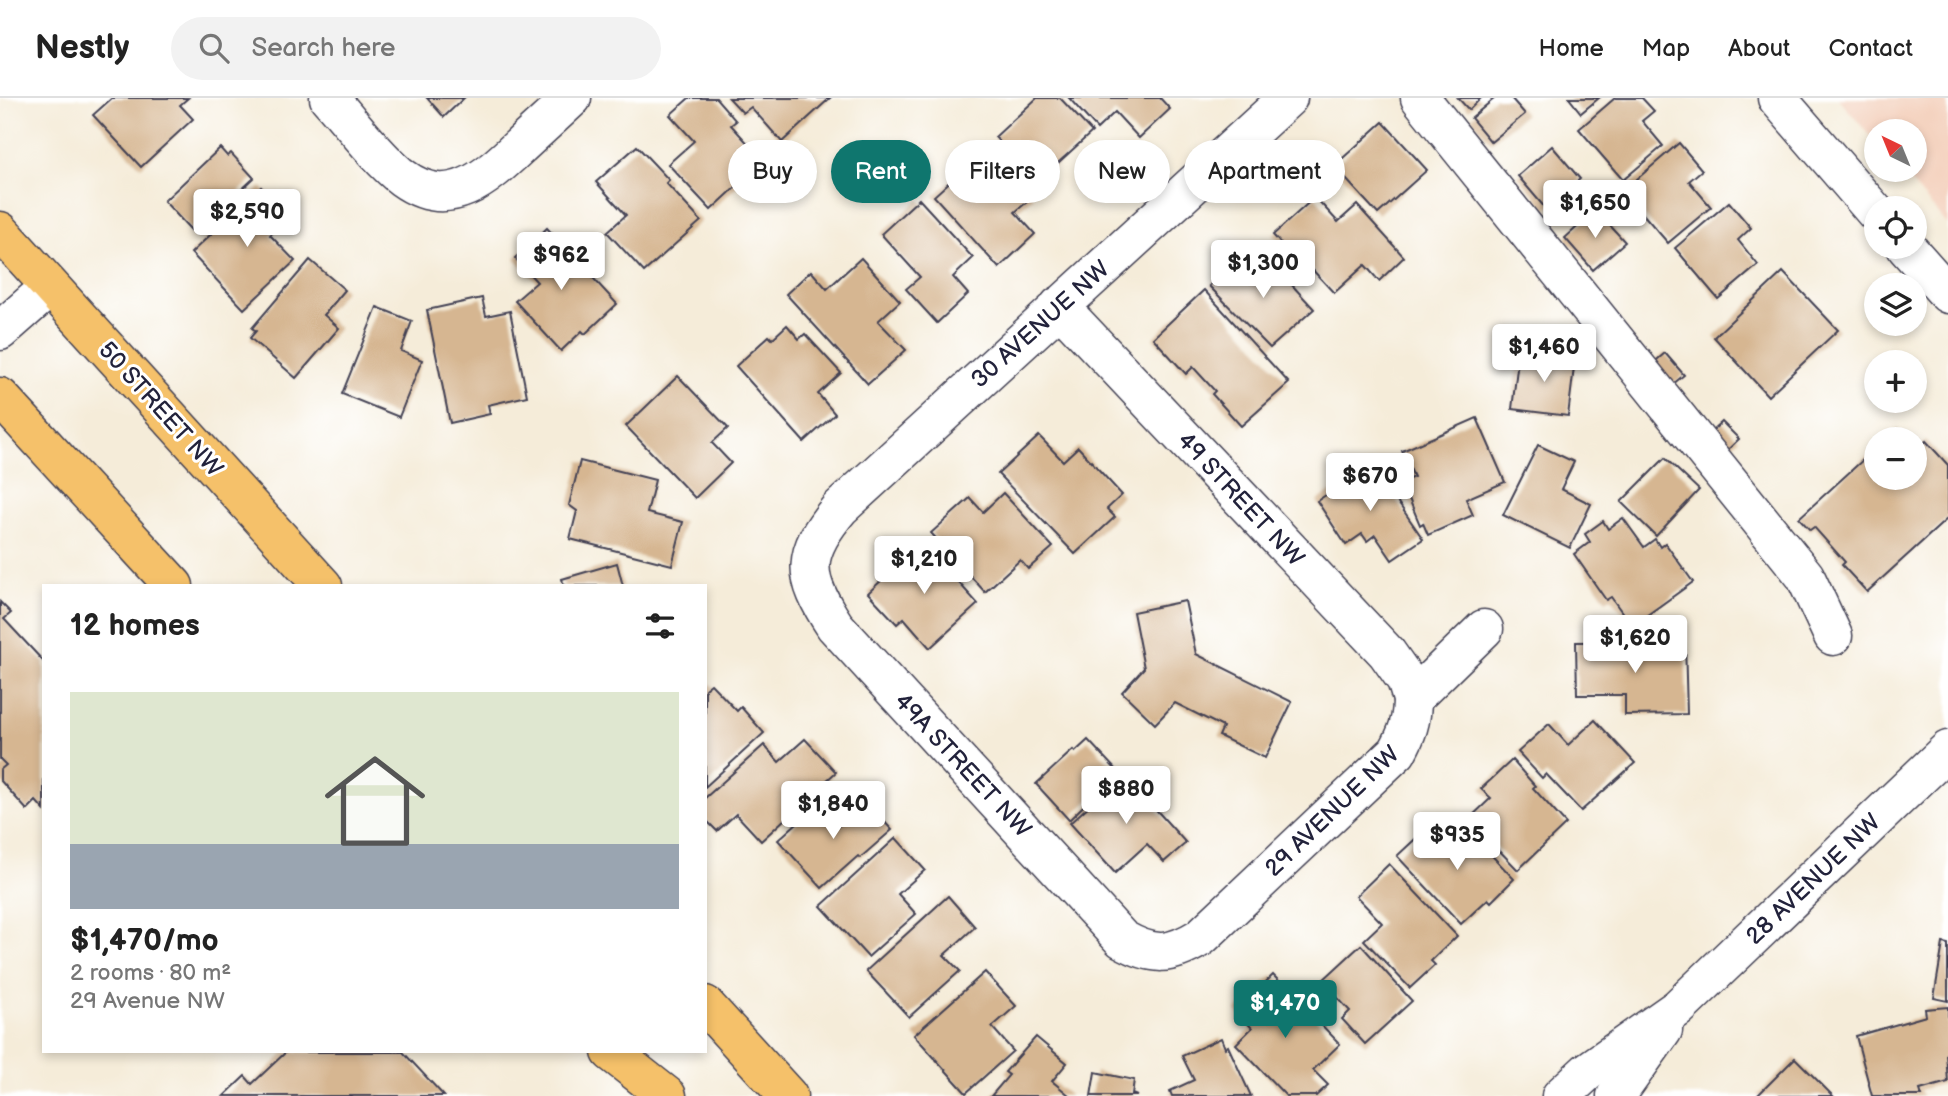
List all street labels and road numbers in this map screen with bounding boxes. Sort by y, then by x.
street label: 30 AVENUE NW [965,254,1116,394]
street label: 50 STREET NW [92,336,229,483]
street label: 49 STREET NW [1171,426,1310,572]
street label: 49A STREET NW [888,687,1037,844]
street label: 29 AVENUE NW [1259,740,1406,883]
street label: 28 AVENUE NW [1740,808,1887,951]

